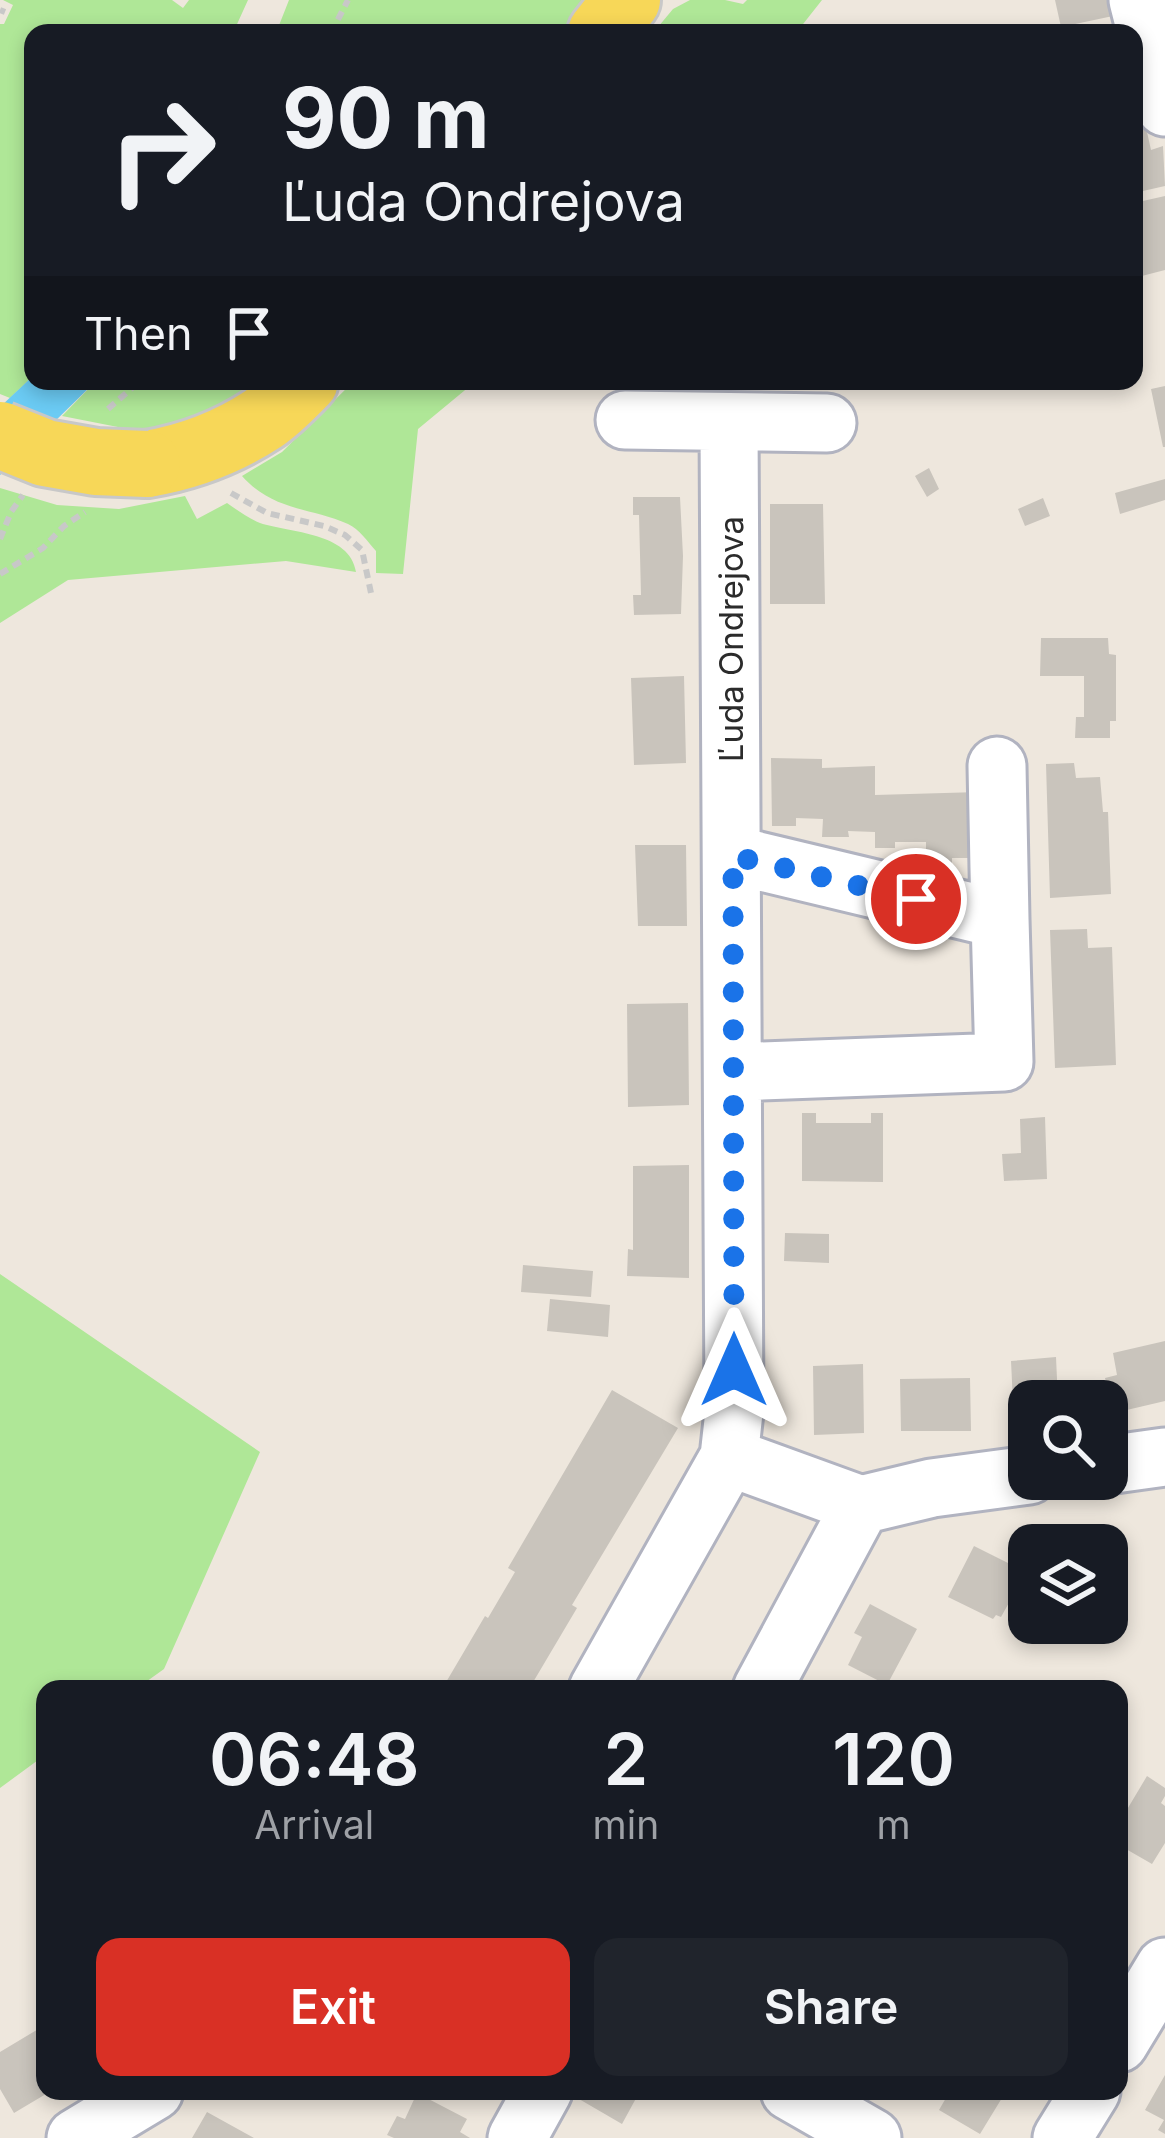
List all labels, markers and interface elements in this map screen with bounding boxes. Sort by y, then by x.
text: 90 m [282,67,490,168]
icon: right [84,72,240,228]
text: Ľuda Ondrejova [282,169,685,234]
icon: arrive [216,300,282,366]
text: Then [84,306,192,361]
street label: Ľuda Ondrejova [711,516,751,762]
pin [865,848,967,950]
icon: arrive [883,866,949,932]
position arrow [671,1307,797,1433]
map controls [1008,1380,1128,1644]
button: search [1008,1380,1128,1500]
button: layers [1008,1524,1128,1644]
text: 06:48 [209,1715,420,1802]
text: 2 [603,1715,648,1802]
text: 120 [832,1715,955,1802]
text: Arrival [254,1801,374,1848]
text: min [593,1801,659,1848]
text: m [876,1801,911,1848]
button: Exit [96,1938,570,2076]
button: Share [594,1938,1068,2076]

